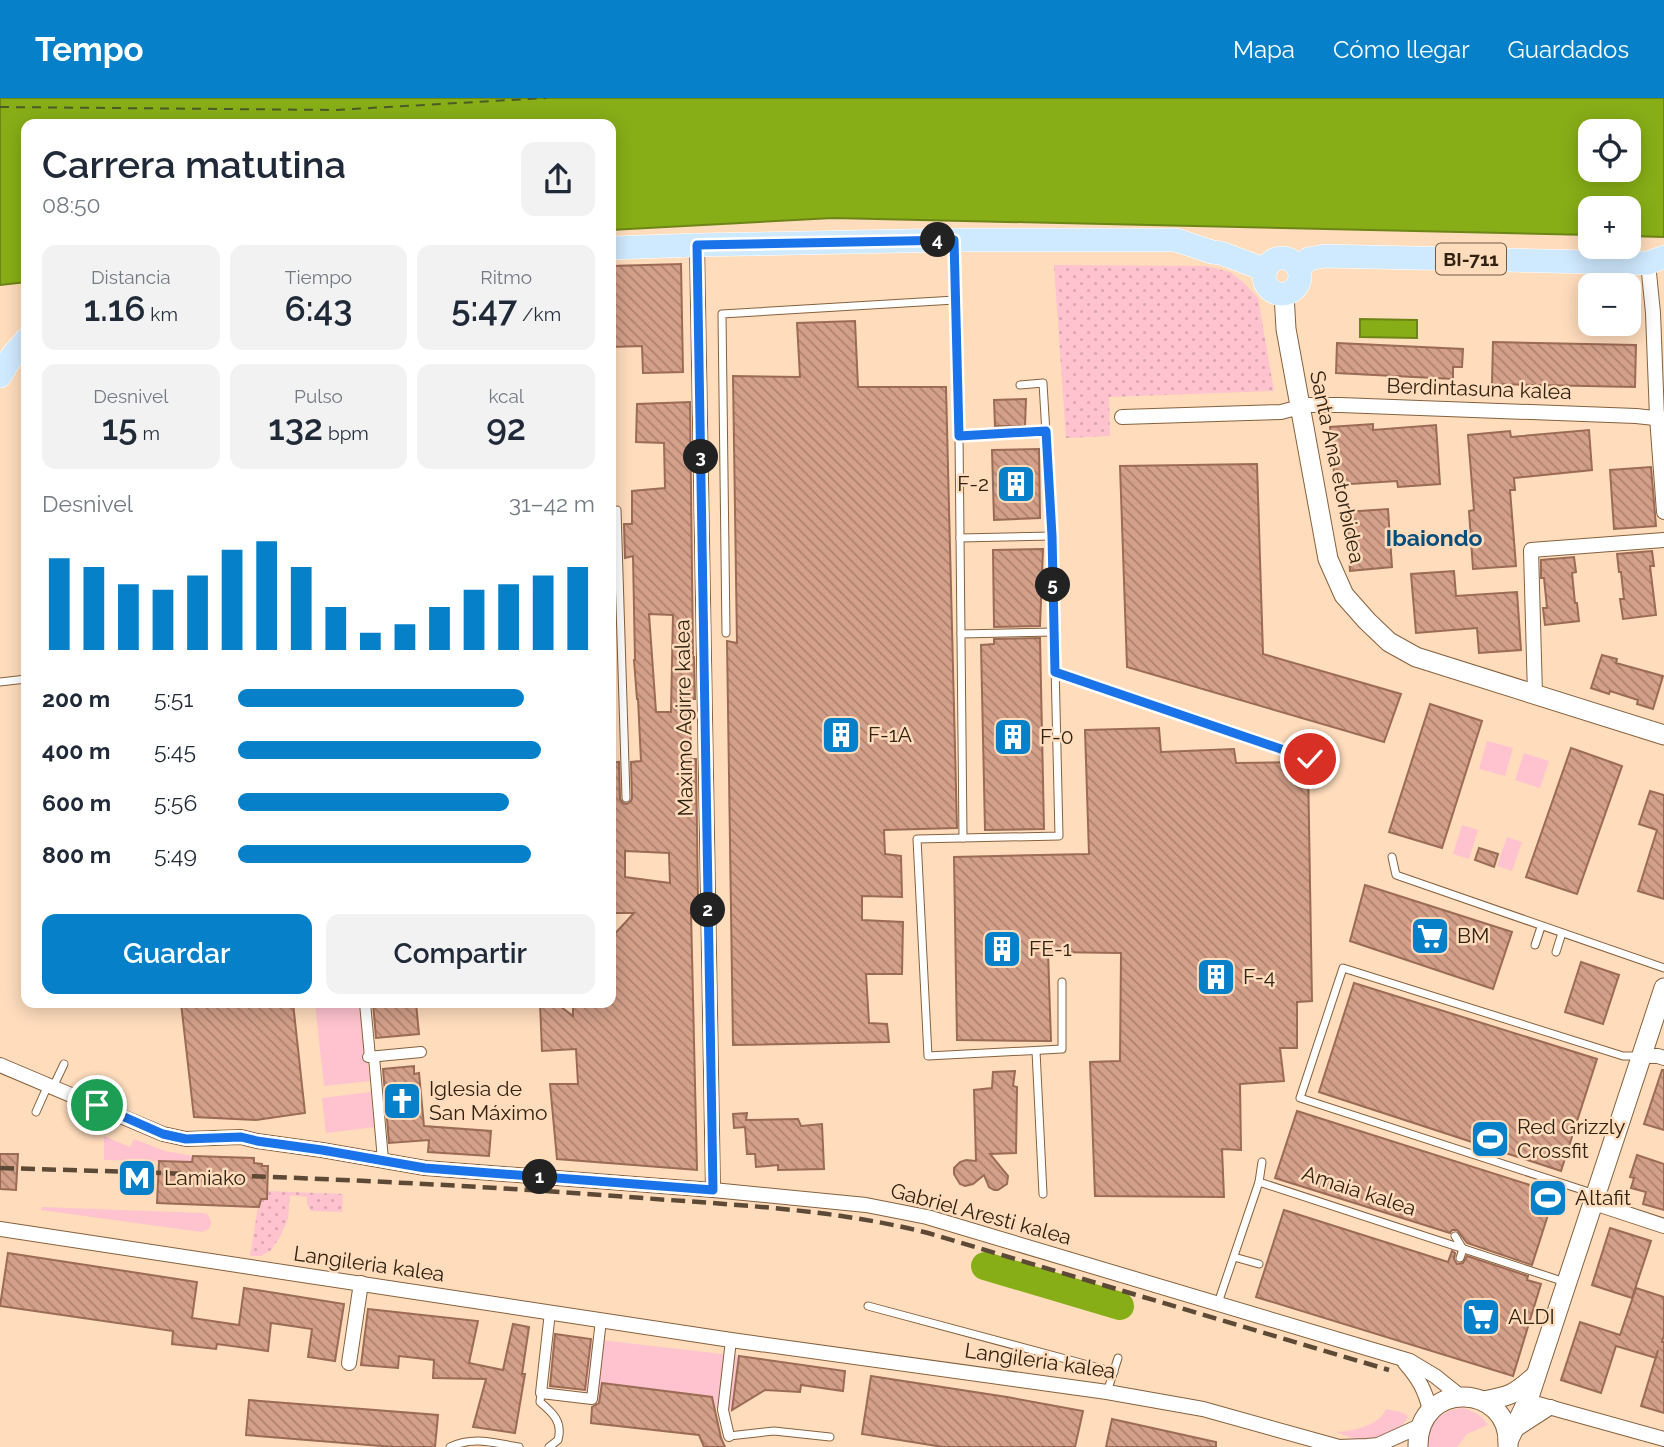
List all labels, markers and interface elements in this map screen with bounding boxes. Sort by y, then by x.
text: Tempo [35,30,144,69]
text: Mapa [1233,35,1295,64]
text: Cómo llegar [1333,35,1470,64]
text: Guardados [1508,35,1629,64]
map controls [1578,119,1641,336]
button: locate [1578,119,1641,182]
text: Carrera matutina [42,142,346,187]
button: share [521,142,595,216]
text: 08:50 [42,191,101,218]
button: + [1578,196,1641,259]
pin: 4 [920,222,956,258]
text: 4 [932,228,943,250]
road number: BI-711 [1436,244,1506,274]
text: Distancia [91,266,171,288]
text: Tiempo [285,266,352,288]
text: Ritmo [480,266,532,288]
button: − [1578,273,1641,336]
text: 1.16 [84,288,145,329]
text: 6:43 [284,288,353,329]
text: 5:47 [451,288,517,329]
text: km [145,303,178,325]
text: /km [517,303,561,325]
street label: Santa Ana etorbidea [1305,368,1370,565]
street label: Berdintasuna kalea [1386,373,1572,404]
text: Desnivel [93,385,168,407]
text: Pulso [294,385,343,407]
text: kcal [488,385,524,407]
text: 15 [102,407,138,448]
text: 132 [268,407,323,448]
text: 92 [486,407,526,448]
text: m [138,422,160,444]
text: bpm [323,422,369,444]
pin: 3 [684,440,718,474]
text: 3 [695,445,706,467]
building icon: F-2 [995,463,1037,505]
place label: F-2 [957,471,989,496]
text: Desnivel [42,490,133,517]
text: 31–42 m [509,490,595,517]
district label: Ibaiondo [1386,524,1482,551]
pin: 5 [1036,568,1070,602]
text: 5 [1047,573,1058,595]
street label: Maximo Agirre kalea [669,619,698,817]
text: 200 m [42,685,110,712]
text: 5:51 [154,685,193,712]
building icon: F-1A [820,714,862,756]
building icon: F-0 [992,716,1034,758]
place label: F-1A [868,722,912,747]
place label: F-0 [1040,724,1074,749]
pin [1280,729,1340,789]
text: 400 m [42,737,110,764]
text: 5:45 [154,737,196,764]
icon: check [1291,740,1329,778]
text: 600 m [42,789,111,816]
text: 5:56 [154,789,197,816]
text: 800 m [42,841,111,868]
text: 5:49 [154,841,197,868]
pin: 2 [690,892,726,928]
text: 2 [702,898,713,920]
button: Guardar [42,914,312,994]
button: Compartir [326,914,595,994]
supermarket icon: BM [1409,915,1451,957]
place label: BM [1457,923,1489,948]
building icon: FE-1 [981,928,1023,970]
place label: FE-1 [1029,936,1072,961]
building icon: F-4 [1195,956,1237,998]
place label: F-4 [1243,964,1275,989]
pin [67,1075,127,1135]
place label: Iglesia de San Máximo [429,1076,548,1125]
church icon: Iglesia de San Máximo [381,1080,423,1122]
icon: arrive [78,1086,116,1124]
place label: Red Grizzly Crossfit [1517,1114,1626,1163]
sports icon: Red Grizzly Crossfit [1469,1118,1511,1160]
metro station icon: Lamiako [116,1157,158,1199]
pin: 1 [522,1160,558,1194]
street label: Amaia kalea [1299,1160,1419,1221]
place label: Lamiako [164,1165,246,1190]
text: 1 [535,1165,544,1187]
street label: Gabriel Aresti kalea [888,1177,1074,1250]
sports icon: Altafit [1527,1177,1569,1219]
place label: Altafit [1575,1185,1631,1210]
street label: Langileria kalea [292,1241,446,1286]
supermarket icon: ALDI [1460,1296,1502,1338]
place label: ALDI [1508,1304,1555,1329]
street label: Langileria kalea [963,1338,1117,1383]

